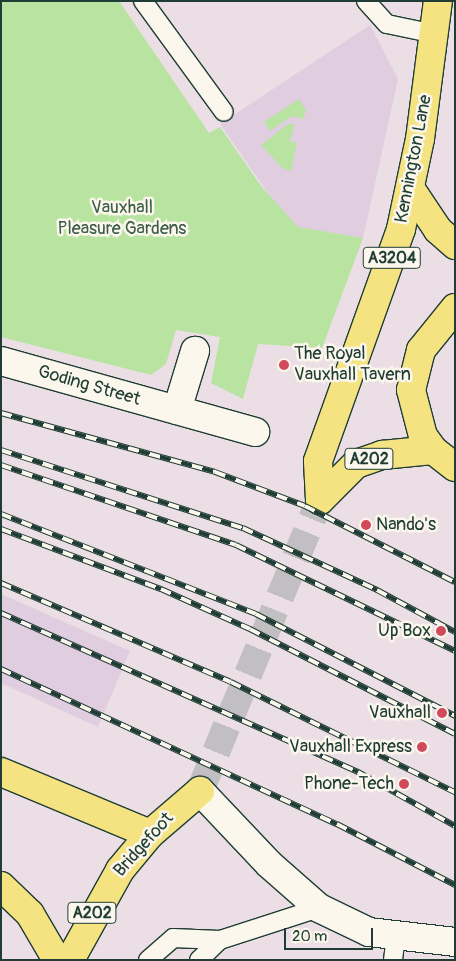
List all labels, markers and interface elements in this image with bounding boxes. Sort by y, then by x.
street label: Kennington Lane [391,93,437,225]
park label: Vauxhall Pleasure Gardens [58,198,186,240]
road number: A3204 [362,244,422,272]
place label: The Royal Vauxhall Tavern [294,344,411,386]
marker: The Royal Vauxhall Tavern [278,359,290,371]
street label: Goding Street [35,361,143,411]
road number: A202 [344,446,394,472]
place label: Nando's [376,514,436,536]
marker: Nando's [360,519,372,531]
place label: Up Box [378,620,431,642]
marker: Up Box [435,625,447,637]
place label: Vauxhall [369,702,431,724]
marker: Vauxhall [435,706,449,720]
place label: Vauxhall Express [289,736,412,758]
marker: Vauxhall Express [416,741,428,753]
place label: Phone-Tech [304,773,394,795]
marker: Phone-Tech [398,778,410,790]
street label: Bridgefoot [109,808,179,882]
road number: A202 [67,900,117,926]
scale bar [286,918,375,950]
text: 20 m [292,927,327,946]

